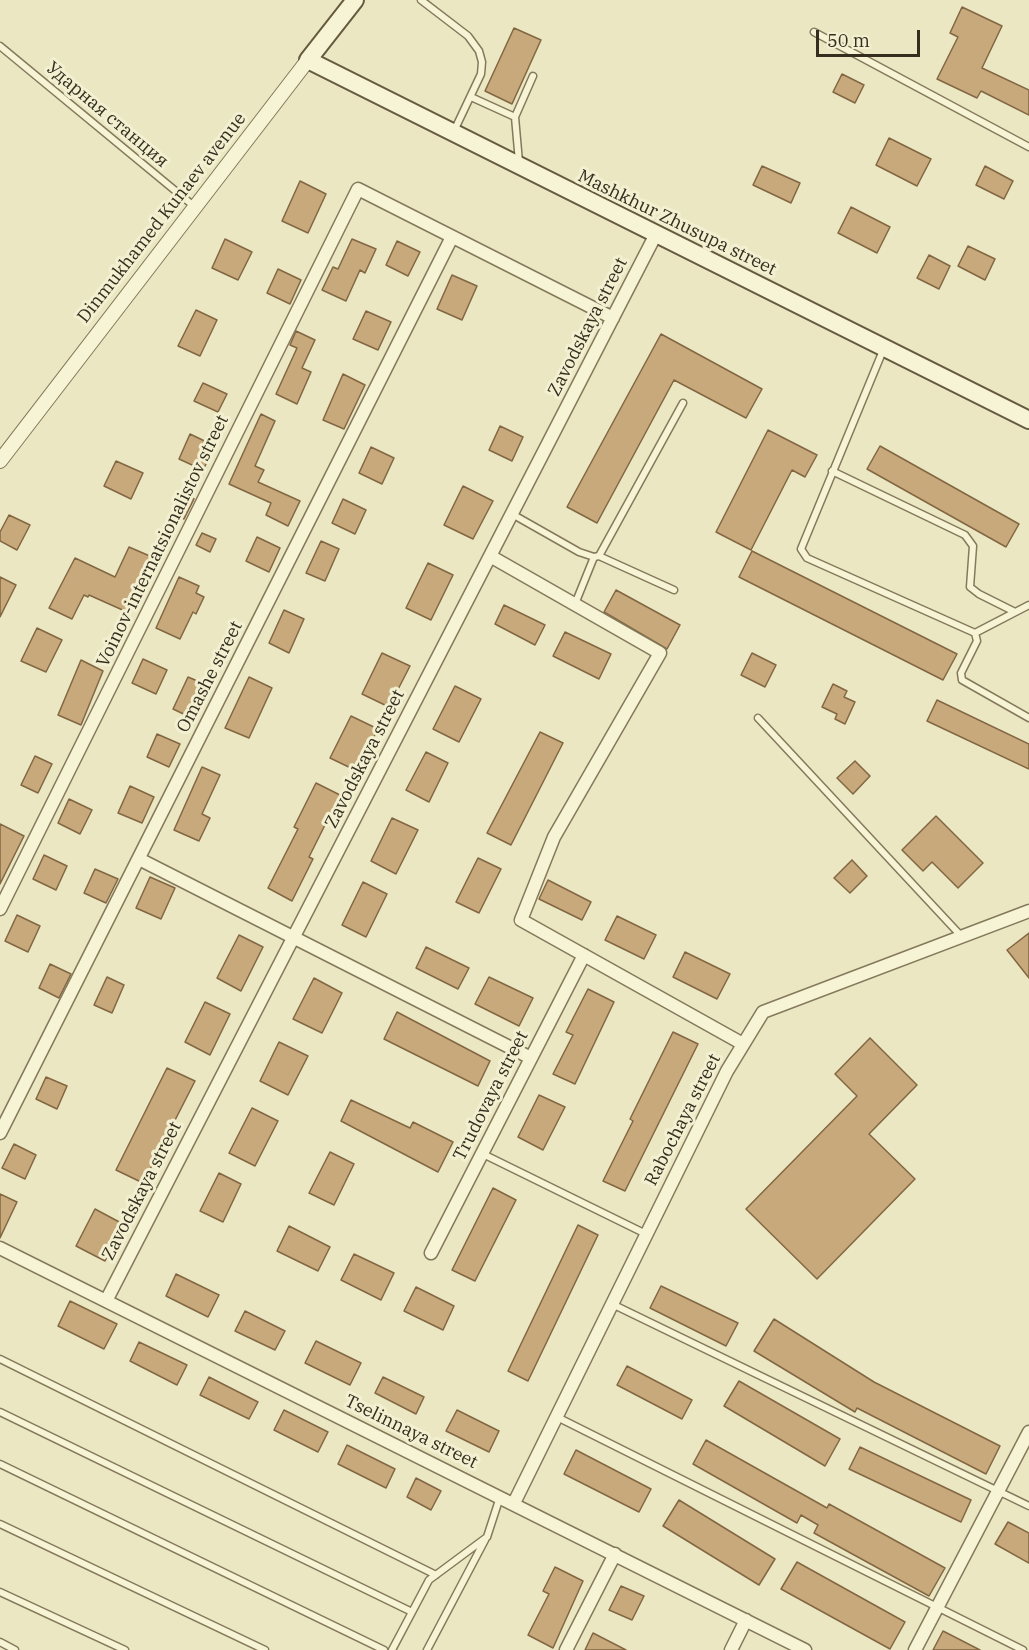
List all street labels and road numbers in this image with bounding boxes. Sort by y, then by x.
street label: Ударная станция [42,58,172,172]
street label: Dinmukhamed Kunaev avenue [73,109,251,327]
street label: Mashkhur Zhusupa street [574,165,780,281]
street label: Zavodskaya street [544,254,632,400]
street label: Voinov-internatsionalistov street [92,411,234,671]
street label: Omashe street [173,618,247,736]
street label: Zavodskaya street [321,686,409,832]
street label: Trudovaya street [449,1027,533,1165]
street label: Rabochaya street [640,1050,726,1190]
street label: Zavodskaya street [98,1118,186,1264]
street label: Tselinnaya street [341,1390,481,1474]

